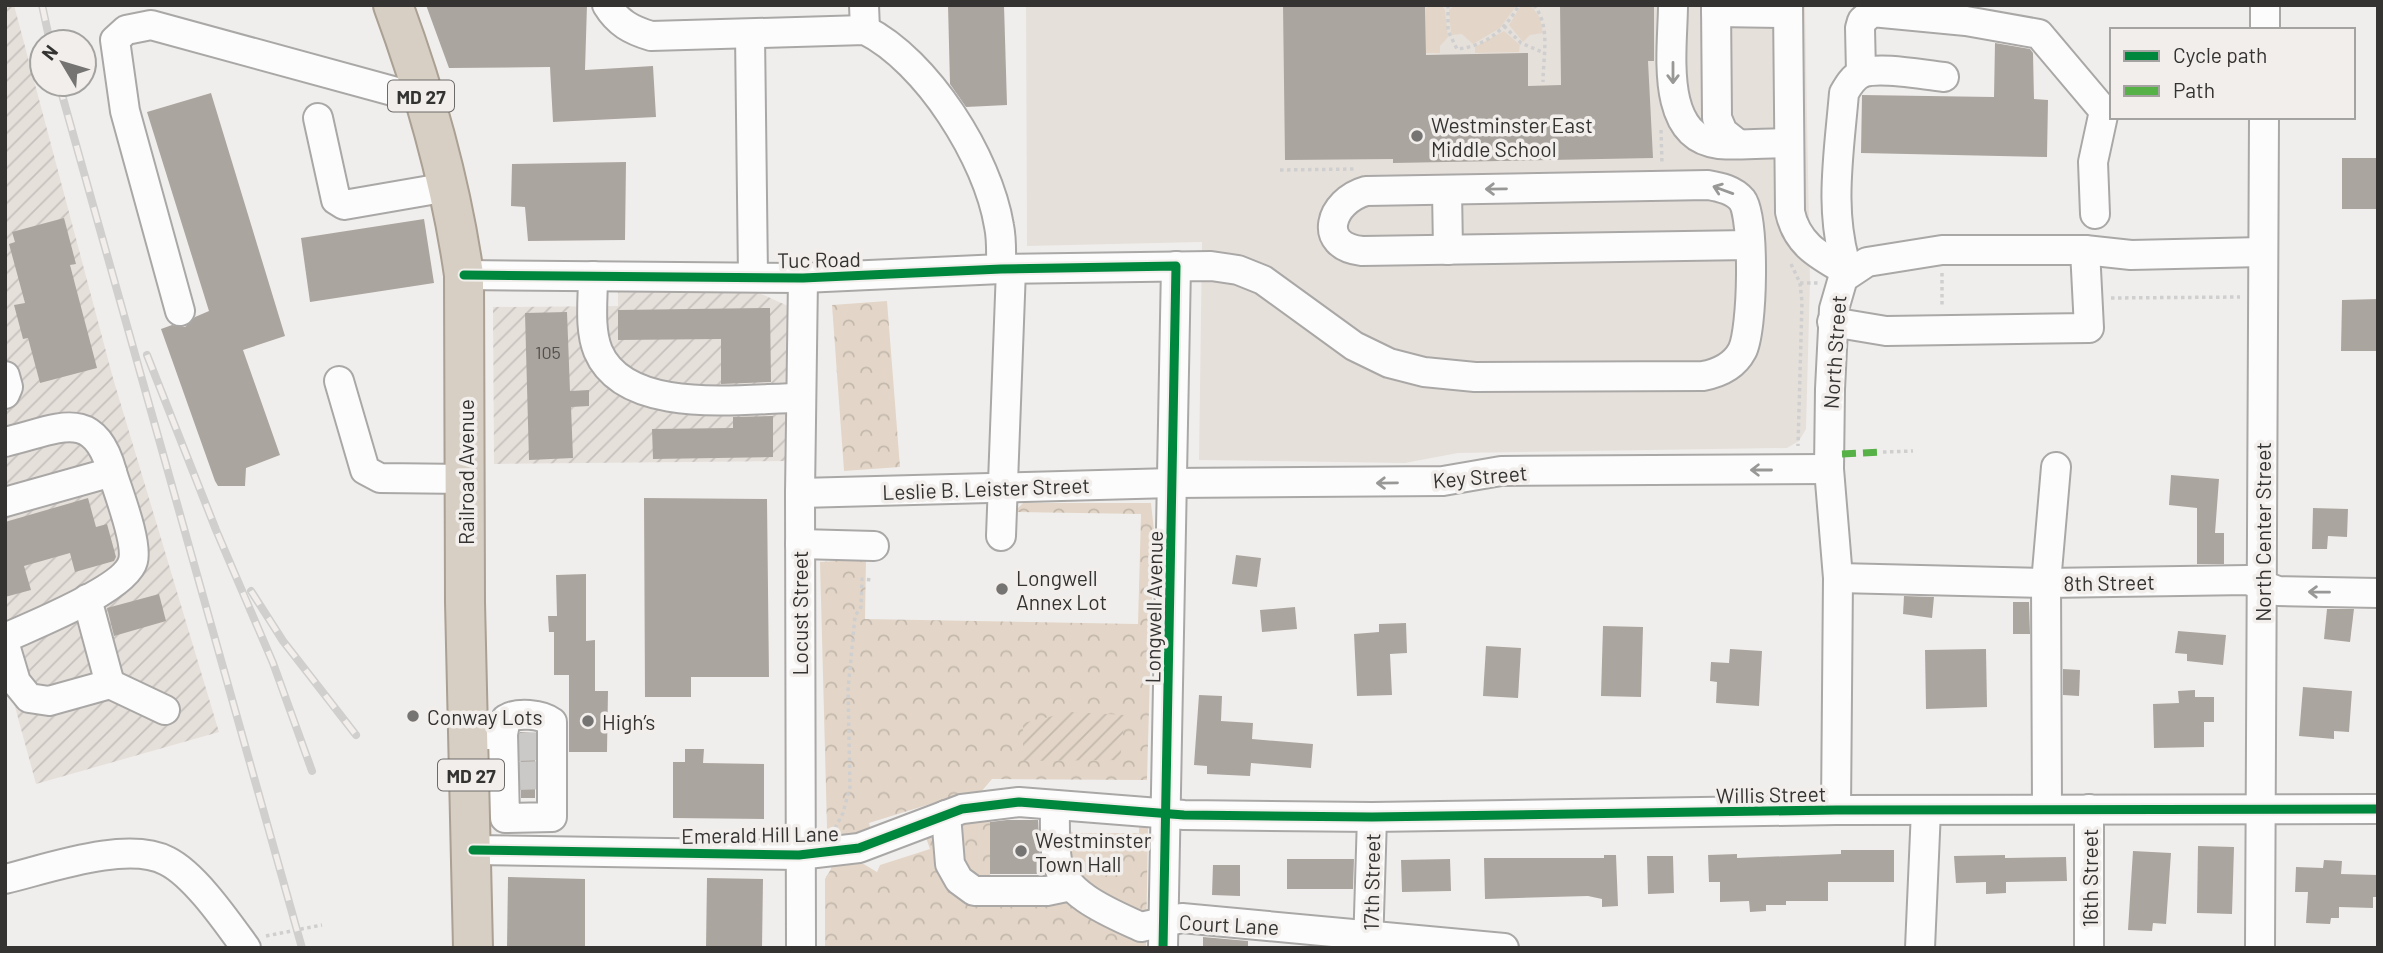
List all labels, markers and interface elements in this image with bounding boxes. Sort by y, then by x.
north arrow [28,28,98,98]
legend [2110,28,2355,119]
text: N [36,40,62,64]
text: Cycle path [2173,42,2267,67]
one-way arrow [1667,62,1680,85]
text: Path [2173,77,2215,102]
road number: MD 27 [388,80,454,111]
place label: Westminster East Middle School [1431,112,1593,161]
marker: Westminster East Middle School [1409,128,1425,144]
one-way arrow [1485,182,1508,196]
one-way arrow [1713,183,1734,195]
street label: Tuc Road [777,246,861,272]
street label: North Street [1818,294,1850,410]
house number: 105 [535,341,561,363]
street label: Railroad Avenue [453,399,478,545]
street label: North Center Street [2250,442,2275,622]
street label: Key Street [1432,459,1528,493]
one-way arrow [1750,463,1773,477]
street label: Leslie B. Leister Street [882,472,1090,504]
one-way arrow [1376,476,1399,489]
street label: Longwell Avenue [1139,531,1167,683]
street label: Locust Street [787,551,812,675]
place label: Longwell Annex Lot [1016,565,1107,614]
street label: 8th Street [2063,569,2155,595]
marker: Longwell Annex Lot [994,581,1010,597]
one-way arrow [2308,585,2331,599]
place label: Conway Lots [427,704,543,729]
marker: Conway Lots [405,708,421,724]
place label: High’s [602,709,655,734]
marker: High’s [580,713,596,729]
road number: MD 27 [438,760,504,790]
street label: Willis Street [1716,781,1826,807]
street label: Emerald Hill Lane [681,820,839,848]
place label: Westminster Town Hall [1035,827,1152,876]
street label: 16th Street [2077,829,2102,927]
street label: 17th Street [1358,833,1384,931]
marker: Westminster Town Hall [1013,843,1029,859]
street label: Court Lane [1178,909,1280,939]

